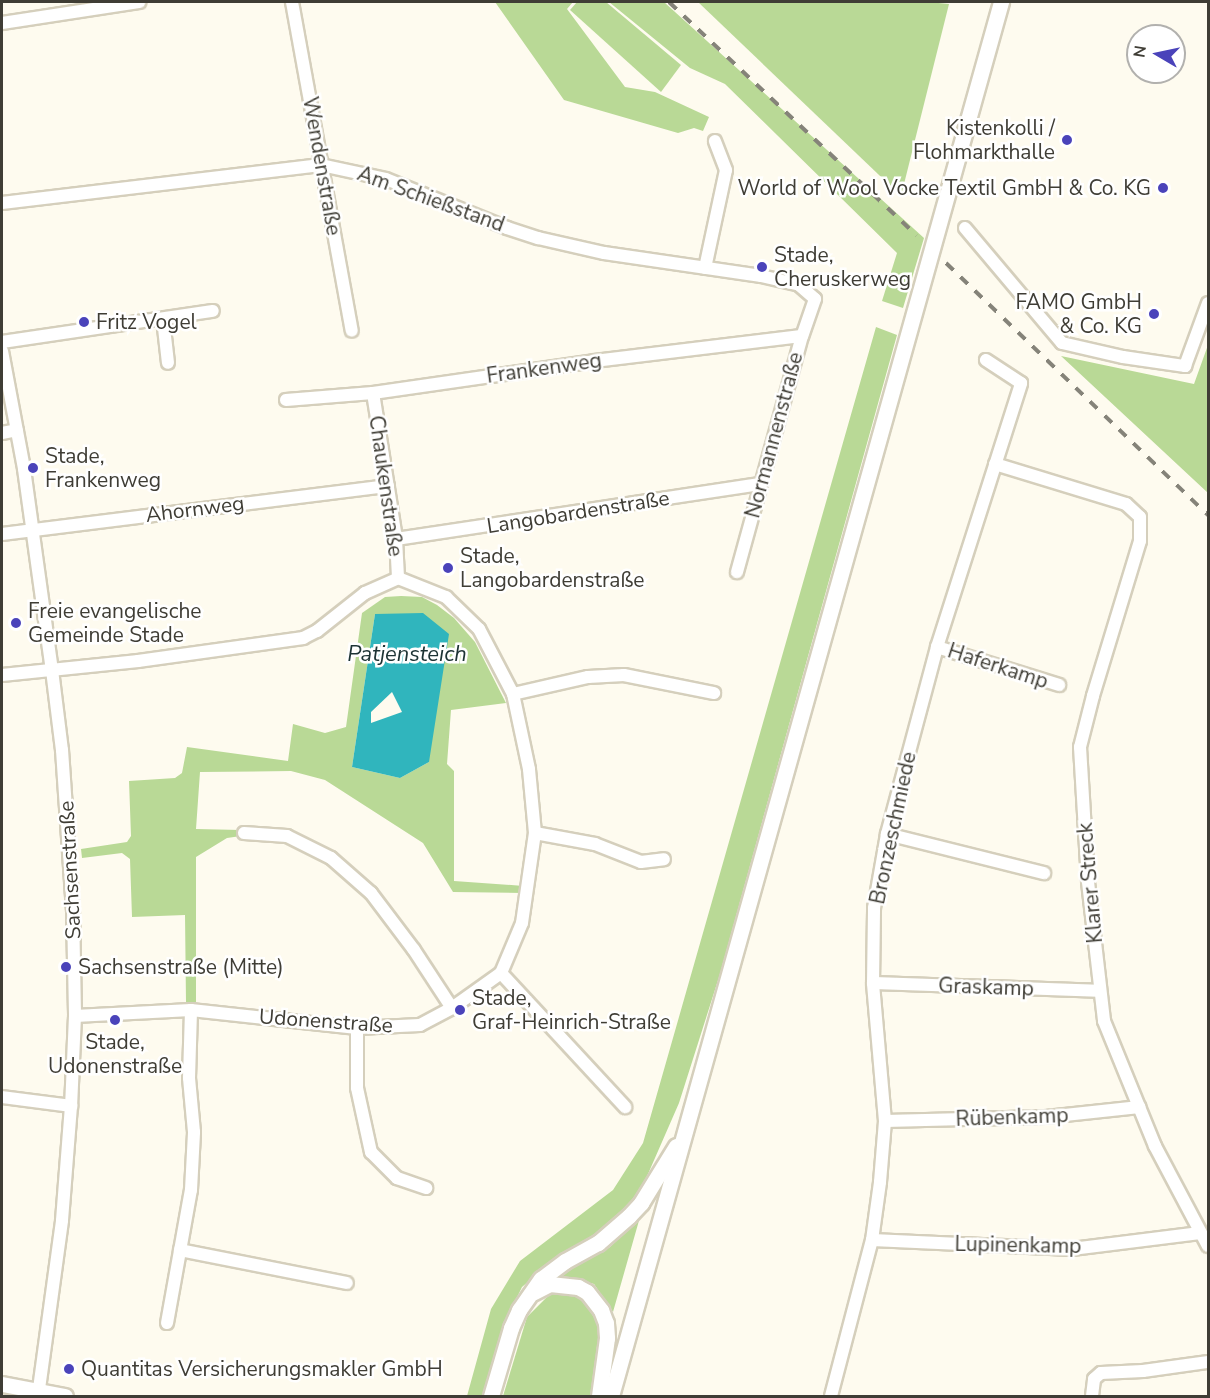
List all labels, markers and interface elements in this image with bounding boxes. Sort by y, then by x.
north arrow [1126,24,1186,84]
text: N [1128,44,1152,59]
street label: Wendenstraße [297,95,347,237]
place label: Kistenkolli / Flohmarkthalle [913,115,1055,165]
marker: Kistenkolli / Flohmarkthalle [1060,133,1074,147]
street label: Am Schießstand [354,161,508,237]
place label: World of Wool Vocke Textil GmbH & Co. KG [738,175,1151,201]
marker: World of Wool Vocke Textil GmbH & Co. KG [1156,181,1170,195]
place label: Stade, Cheruskerweg [774,242,911,292]
marker: Stade, Cheruskerweg [755,260,769,274]
place label: FAMO GmbH & Co. KG [1015,289,1142,339]
marker: FAMO GmbH & Co. KG [1147,307,1161,321]
place label: Fritz Vogel [96,309,197,335]
marker: Fritz Vogel [77,315,91,329]
street label: Frankenweg [485,347,603,389]
street label: Normannenstraße [740,349,808,521]
street label: Chaukenstraße [364,414,408,558]
place label: Stade, Frankenweg [45,443,161,493]
marker: Stade, Frankenweg [26,461,40,475]
street label: Langobardenstraße [485,485,671,539]
street label: Ahornweg [144,490,246,528]
place label: Stade, Langobardenstraße [460,543,645,593]
marker: Stade, Langobardenstraße [441,561,455,575]
place label: Freie evangelische Gemeinde Stade [28,598,201,648]
marker: Freie evangelische Gemeinde Stade [9,616,23,630]
street label: Haferkamp [945,638,1051,694]
water label: Patjensteich [347,642,467,668]
street label: Bronzeschmiede [865,750,921,906]
street label: Sachsenstraße [54,800,86,940]
street label: Klarer Streck [1072,822,1108,944]
place label: Sachsenstraße (Mitte) [78,954,284,980]
marker: Sachsenstraße (Mitte) [59,960,73,974]
street label: Graskamp [938,973,1034,1001]
place label: Stade, Graf-Heinrich-Straße [472,985,671,1035]
marker: Stade, Graf-Heinrich-Straße [453,1003,467,1017]
street label: Udonenstraße [258,1004,394,1038]
marker: Stade, Udonenstraße [108,1013,122,1027]
place label: Stade, Udonenstraße [48,1029,182,1079]
street label: Rübenkamp [955,1102,1069,1132]
street label: Lupinenkamp [954,1231,1082,1259]
place label: Quantitas Versicherungsmakler GmbH [81,1356,443,1382]
marker: Quantitas Versicherungsmakler GmbH [62,1362,76,1376]

